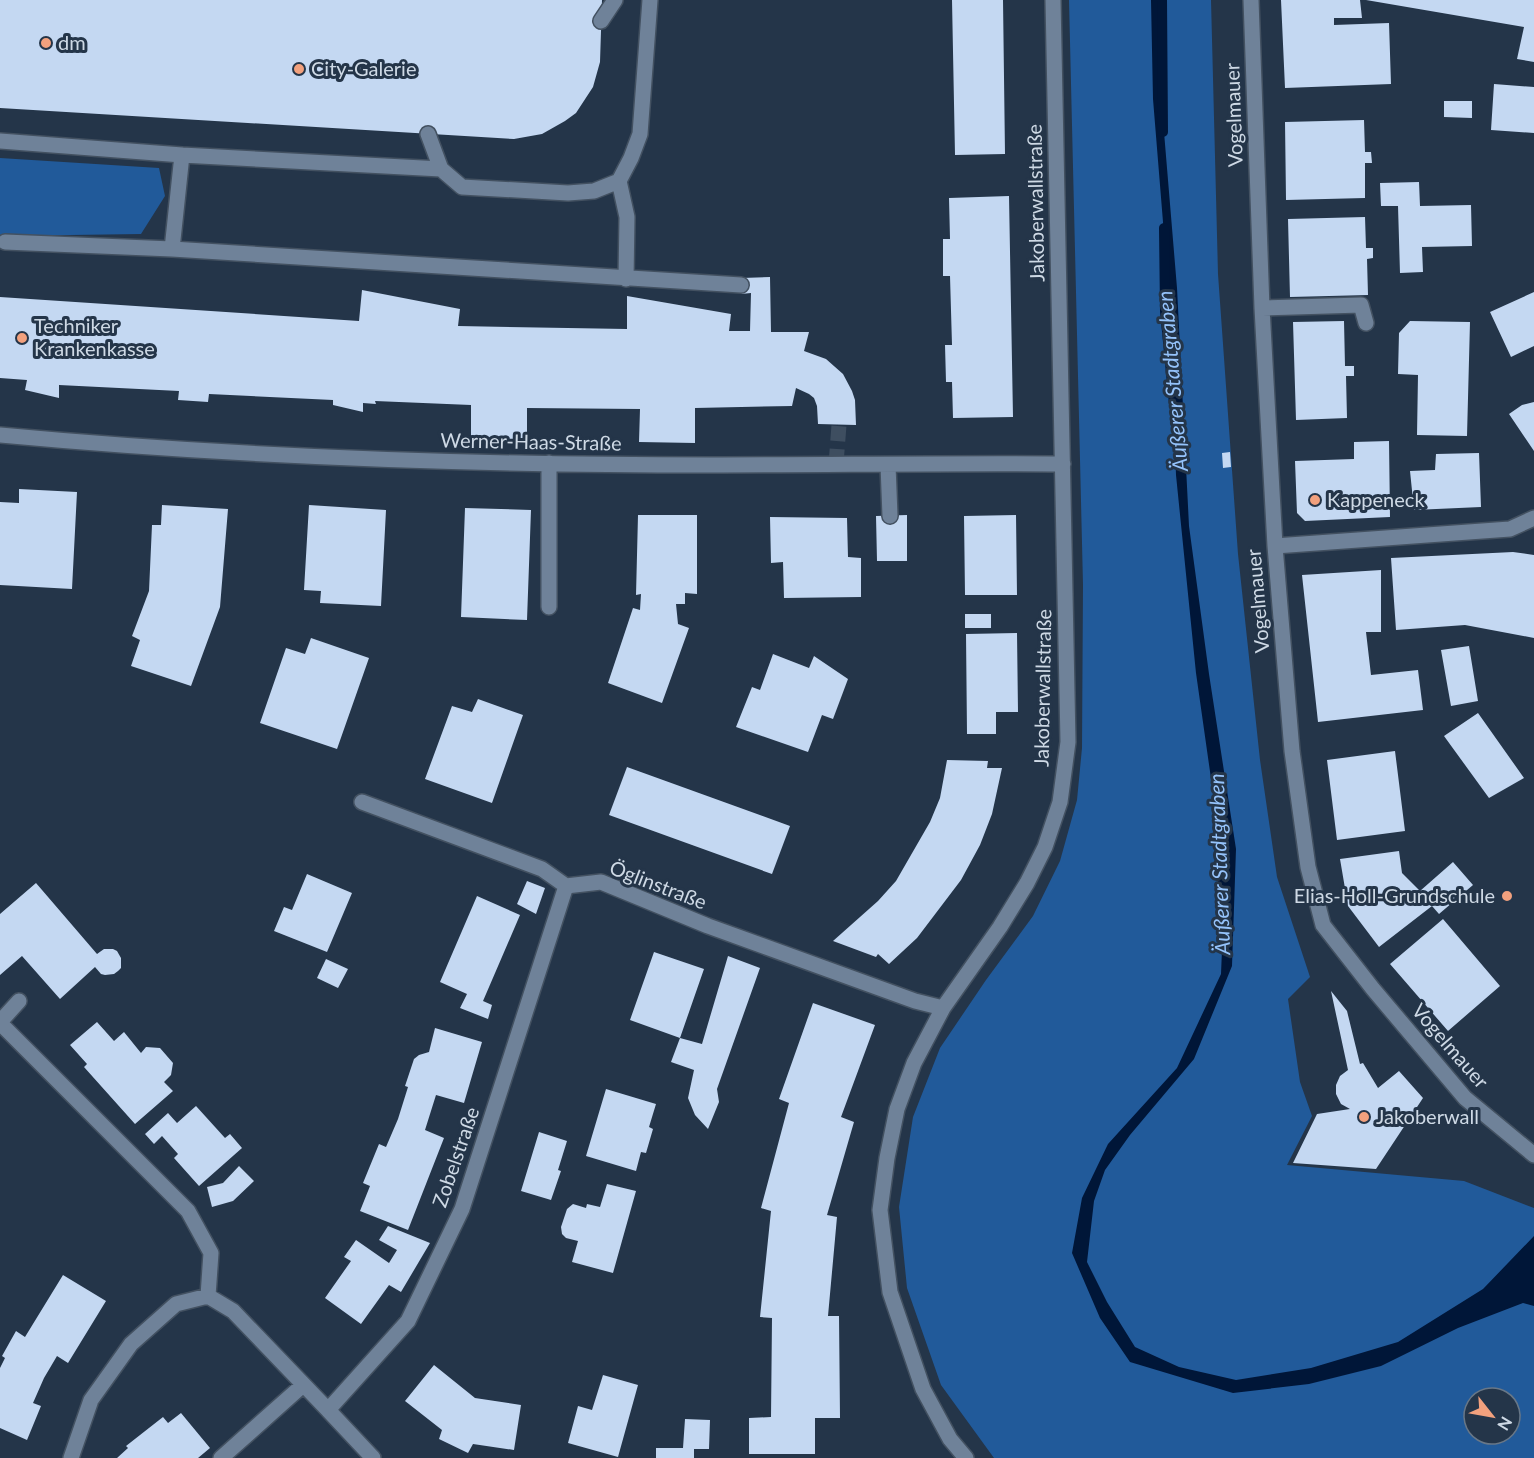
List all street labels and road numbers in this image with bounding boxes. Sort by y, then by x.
street label: Vogelmauer [1219,62,1247,168]
street label: Jakoberwallstraße [1022,124,1048,282]
street label: Werner-Haas-Straße [440,427,622,455]
street label: Vogelmauer [1240,547,1274,654]
street label: Jakoberwallstraße [1029,609,1055,767]
street label: Öglinstraße [606,855,710,914]
street label: Vogelmauer [1408,998,1494,1093]
street label: Zobelstraße [427,1103,483,1210]

